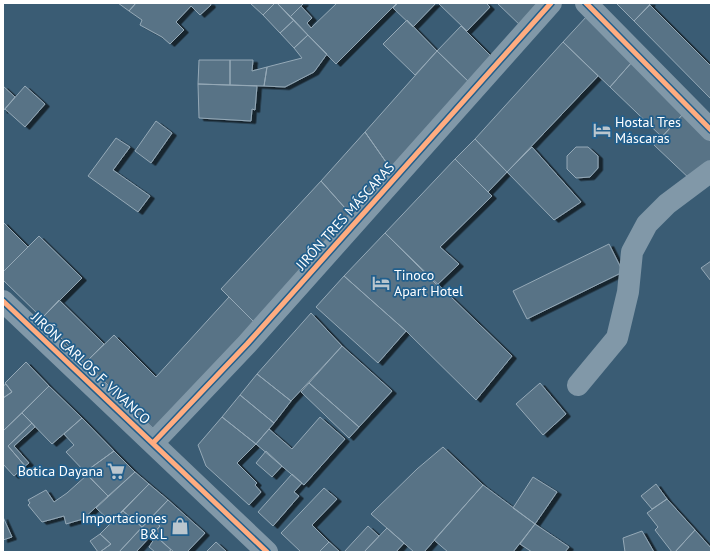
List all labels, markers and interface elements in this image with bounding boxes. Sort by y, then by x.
place label: Hostal Tres Máscaras [615,113,681,147]
hotel icon: Hostal Tres Máscaras [592,120,612,140]
street label: JIRÓN TRES MÁSCARAS [291,158,398,274]
place label: Tinoco Apart Hotel [394,266,463,300]
hotel icon: Tinoco Apart Hotel [371,273,391,293]
street label: JIRÓN CARLOS F. VIVANCO [27,307,154,428]
supermarket icon: Botica Dayana [106,461,126,481]
place label: Botica Dayana [18,462,103,480]
place label: Importaciones B&L [81,509,167,543]
shop icon: Importaciones B&L [170,516,190,536]

